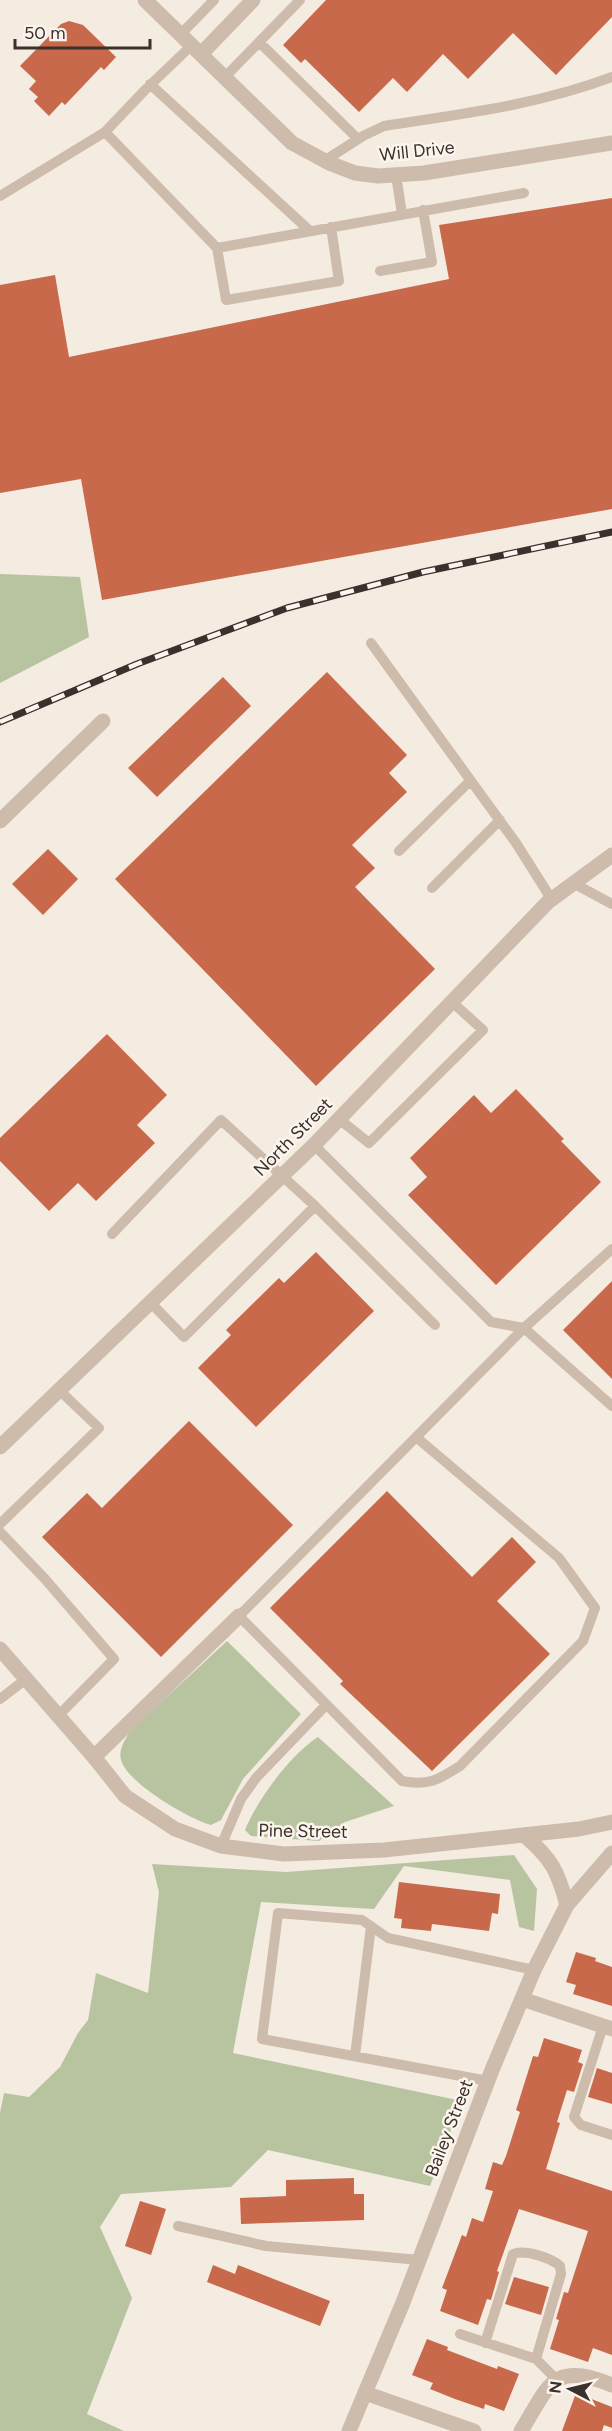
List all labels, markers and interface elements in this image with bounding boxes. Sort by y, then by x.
scale bar [15,12,150,50]
text: 50 m [24,22,66,44]
street label: Will Drive [378,136,456,166]
street label: North Street [249,1093,337,1181]
street label: Pine Street [258,1819,348,1843]
street label: Bailey Street [420,2076,478,2180]
north arrow [540,2359,600,2419]
text: N [545,2380,566,2395]

